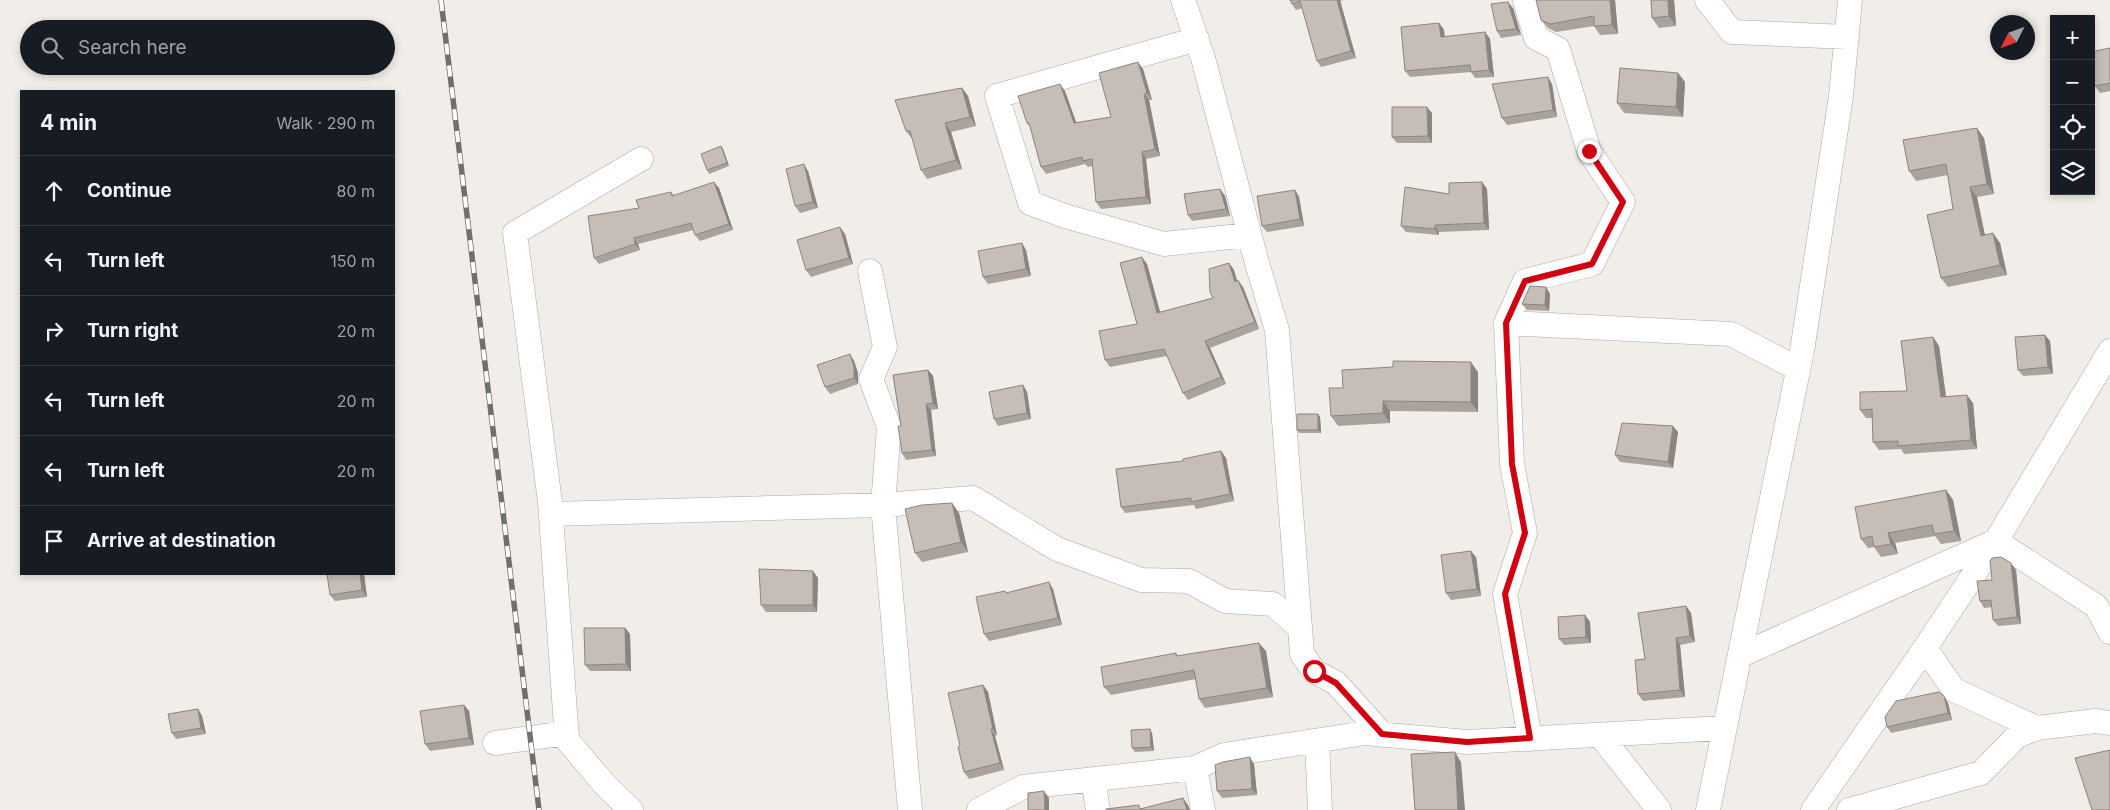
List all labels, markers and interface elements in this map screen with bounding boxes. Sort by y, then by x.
north arrow [1990,15,2035,60]
map controls [2050,15,2095,195]
button: + [2050,15,2095,60]
search box [20,20,395,75]
icon: search [38,34,66,62]
text: Search here [78,36,187,59]
button: − [2050,60,2095,105]
button: locate [2050,105,2095,150]
text: 4 min [40,110,97,135]
text: Walk · 290 m [277,113,375,133]
route end [1578,140,1601,163]
button: layers [2050,150,2095,195]
icon: ahead [40,177,68,205]
text: Continue [87,179,172,202]
text: 80 m [336,181,375,201]
icon: left [40,247,68,275]
text: Turn left [87,249,165,272]
text: 150 m [330,251,375,271]
icon: right [40,317,68,345]
text: Turn right [87,319,178,342]
text: 20 m [337,321,375,341]
icon: left [40,387,68,415]
text: Turn left [87,389,165,412]
text: 20 m [337,391,375,411]
icon: left [40,457,68,485]
text: Turn left [87,459,165,482]
text: 20 m [337,461,375,481]
icon: arrive [40,527,68,555]
text: Arrive at destination [87,529,276,552]
route start [1303,660,1326,683]

